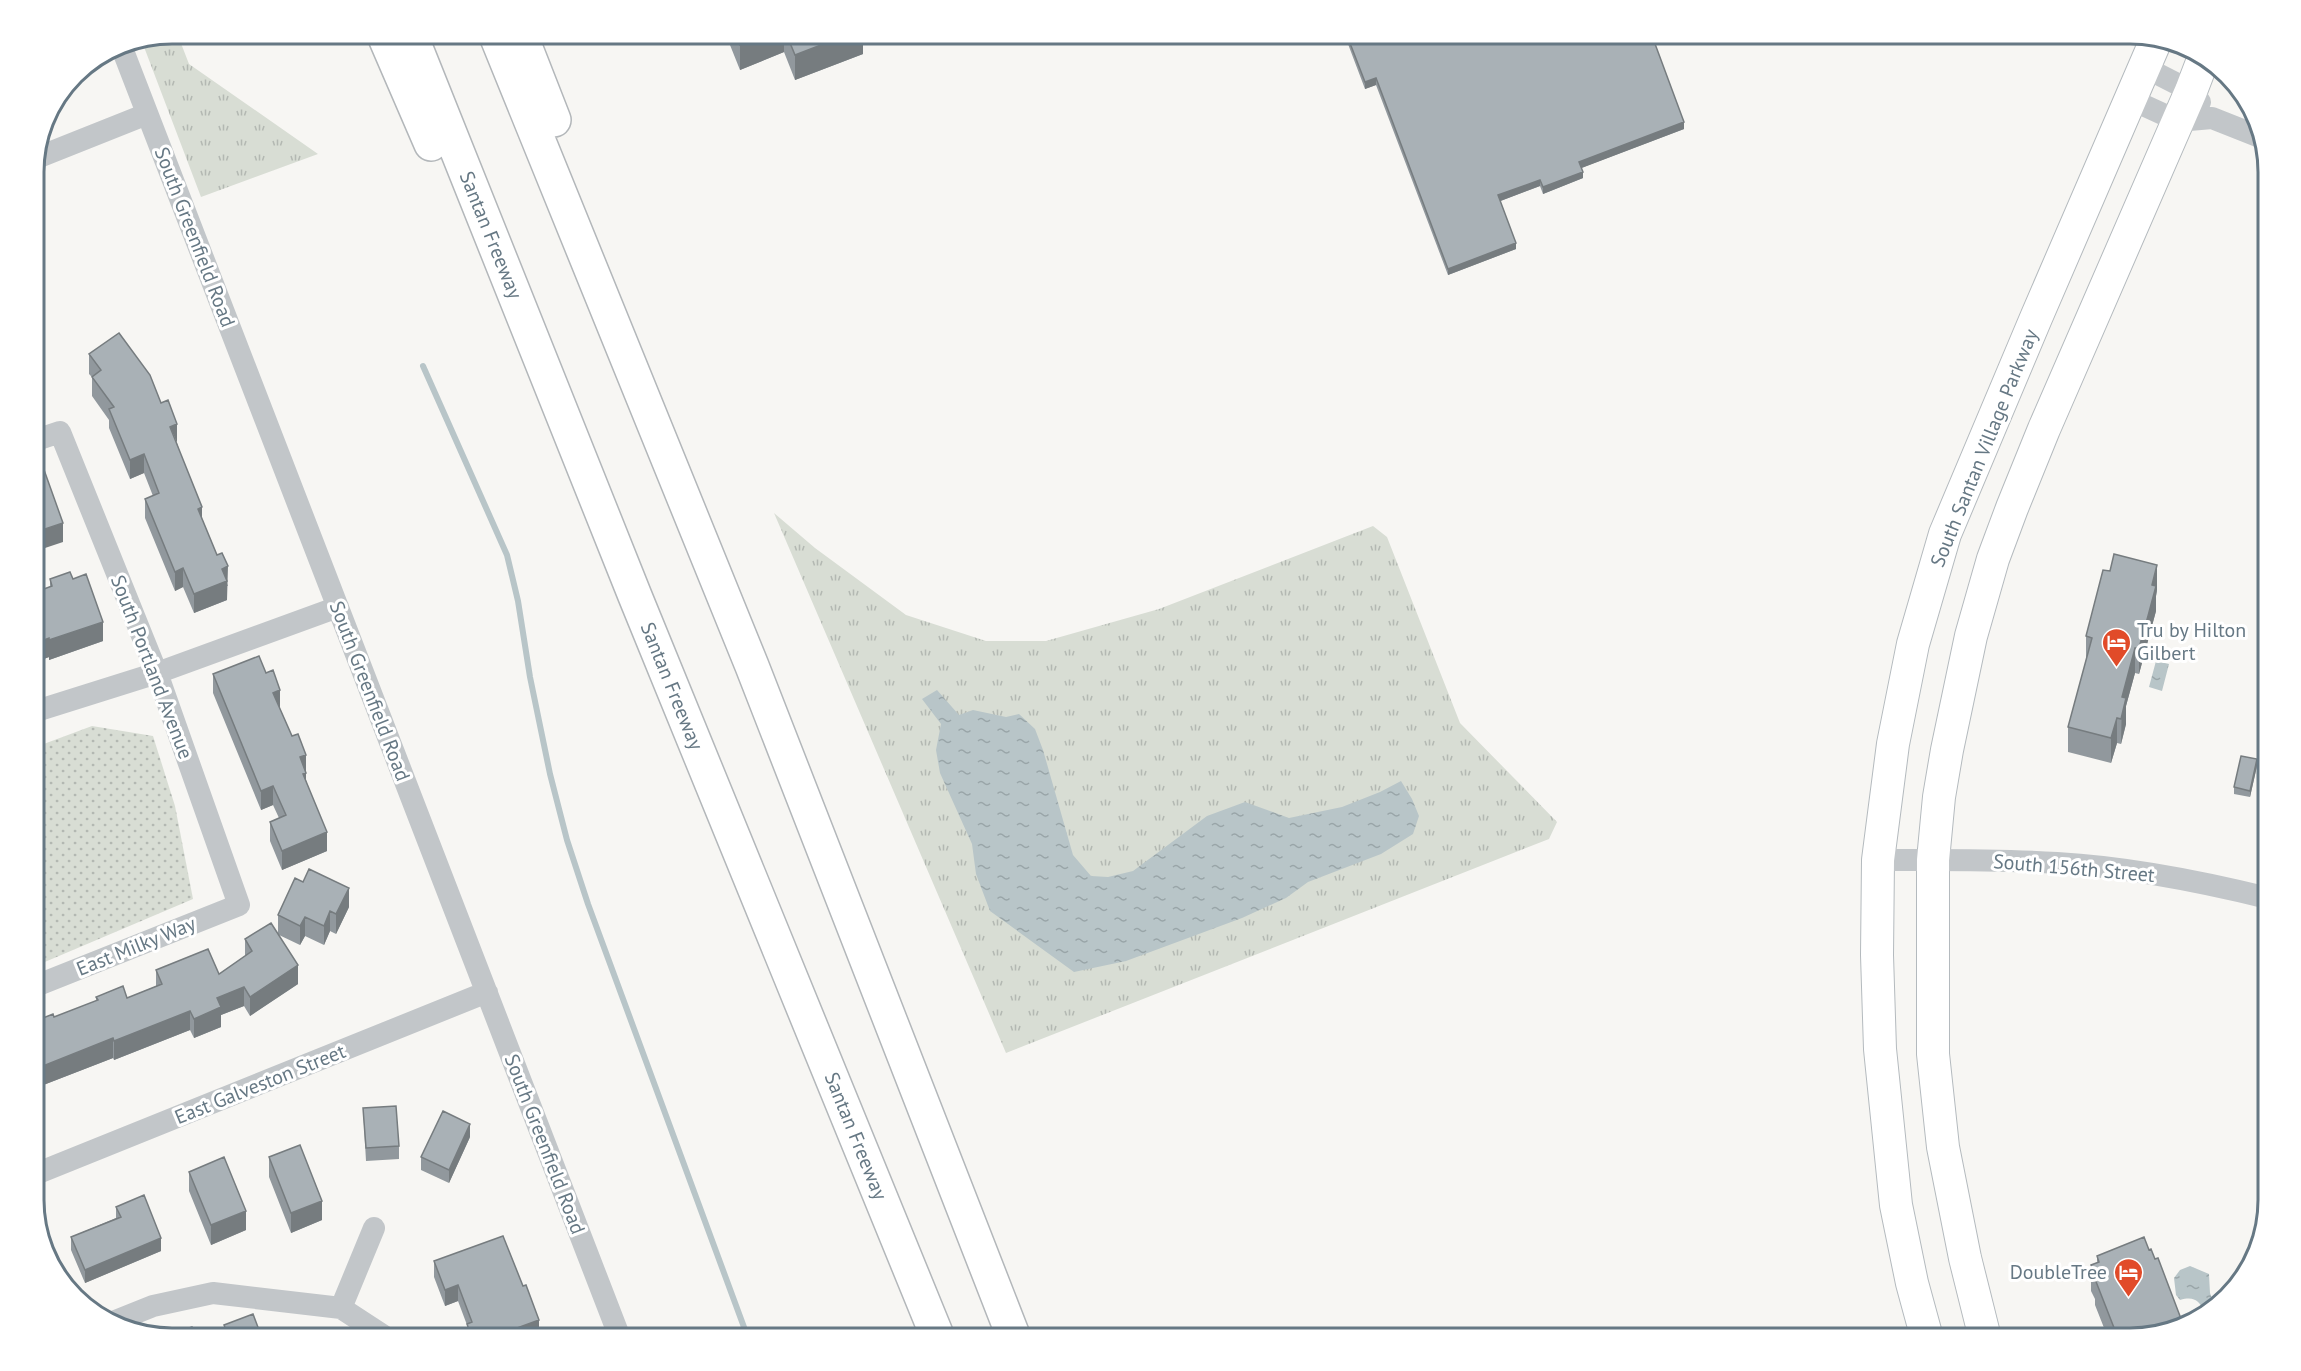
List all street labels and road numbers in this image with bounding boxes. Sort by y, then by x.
street label: South Greenfield Road [149,143,241,331]
street label: Santan Freeway [454,167,529,303]
street label: South Santan Village Parkway [1924,325,2044,571]
street label: South Portland Avenue [105,571,199,763]
street label: South Greenfield Road [324,597,416,785]
street label: Santan Freeway [635,618,710,754]
street label: South 156th Street [1992,848,2156,888]
street label: East Milky Way [73,910,200,982]
street label: East Galveston Street [171,1038,349,1130]
street label: South Greenfield Road [499,1050,591,1238]
street label: Santan Freeway [819,1068,894,1204]

